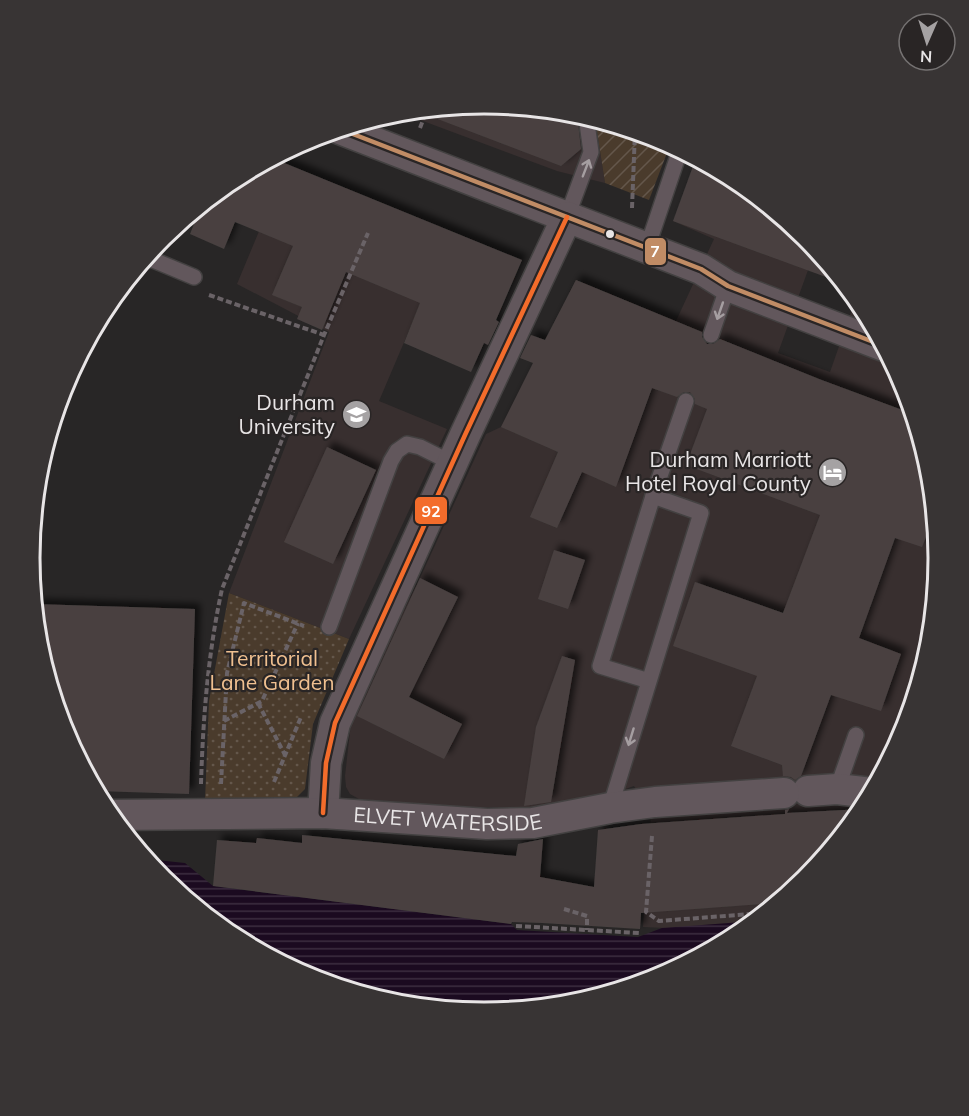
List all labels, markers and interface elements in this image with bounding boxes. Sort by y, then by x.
north arrow [897,12,957,72]
text: N [920,47,933,67]
one-way arrow [581,159,592,178]
unlabelled marker [604,228,616,240]
line badge: 7 [644,237,667,266]
text: 7 [650,241,660,261]
one-way arrow [713,301,724,320]
place label: Durham University [238,389,335,439]
school or university icon: Durham University [340,399,372,431]
place label: Durham Marriott Hotel Royal County [625,446,811,496]
hotel icon: Durham Marriott Hotel Royal County [816,456,848,488]
line badge: 92 [414,496,448,525]
text: 92 [421,501,441,521]
park label: Territorial Lane Garden [209,645,335,695]
one-way arrow [625,727,636,746]
street label: ELVET WATERSIDE [353,801,544,836]

